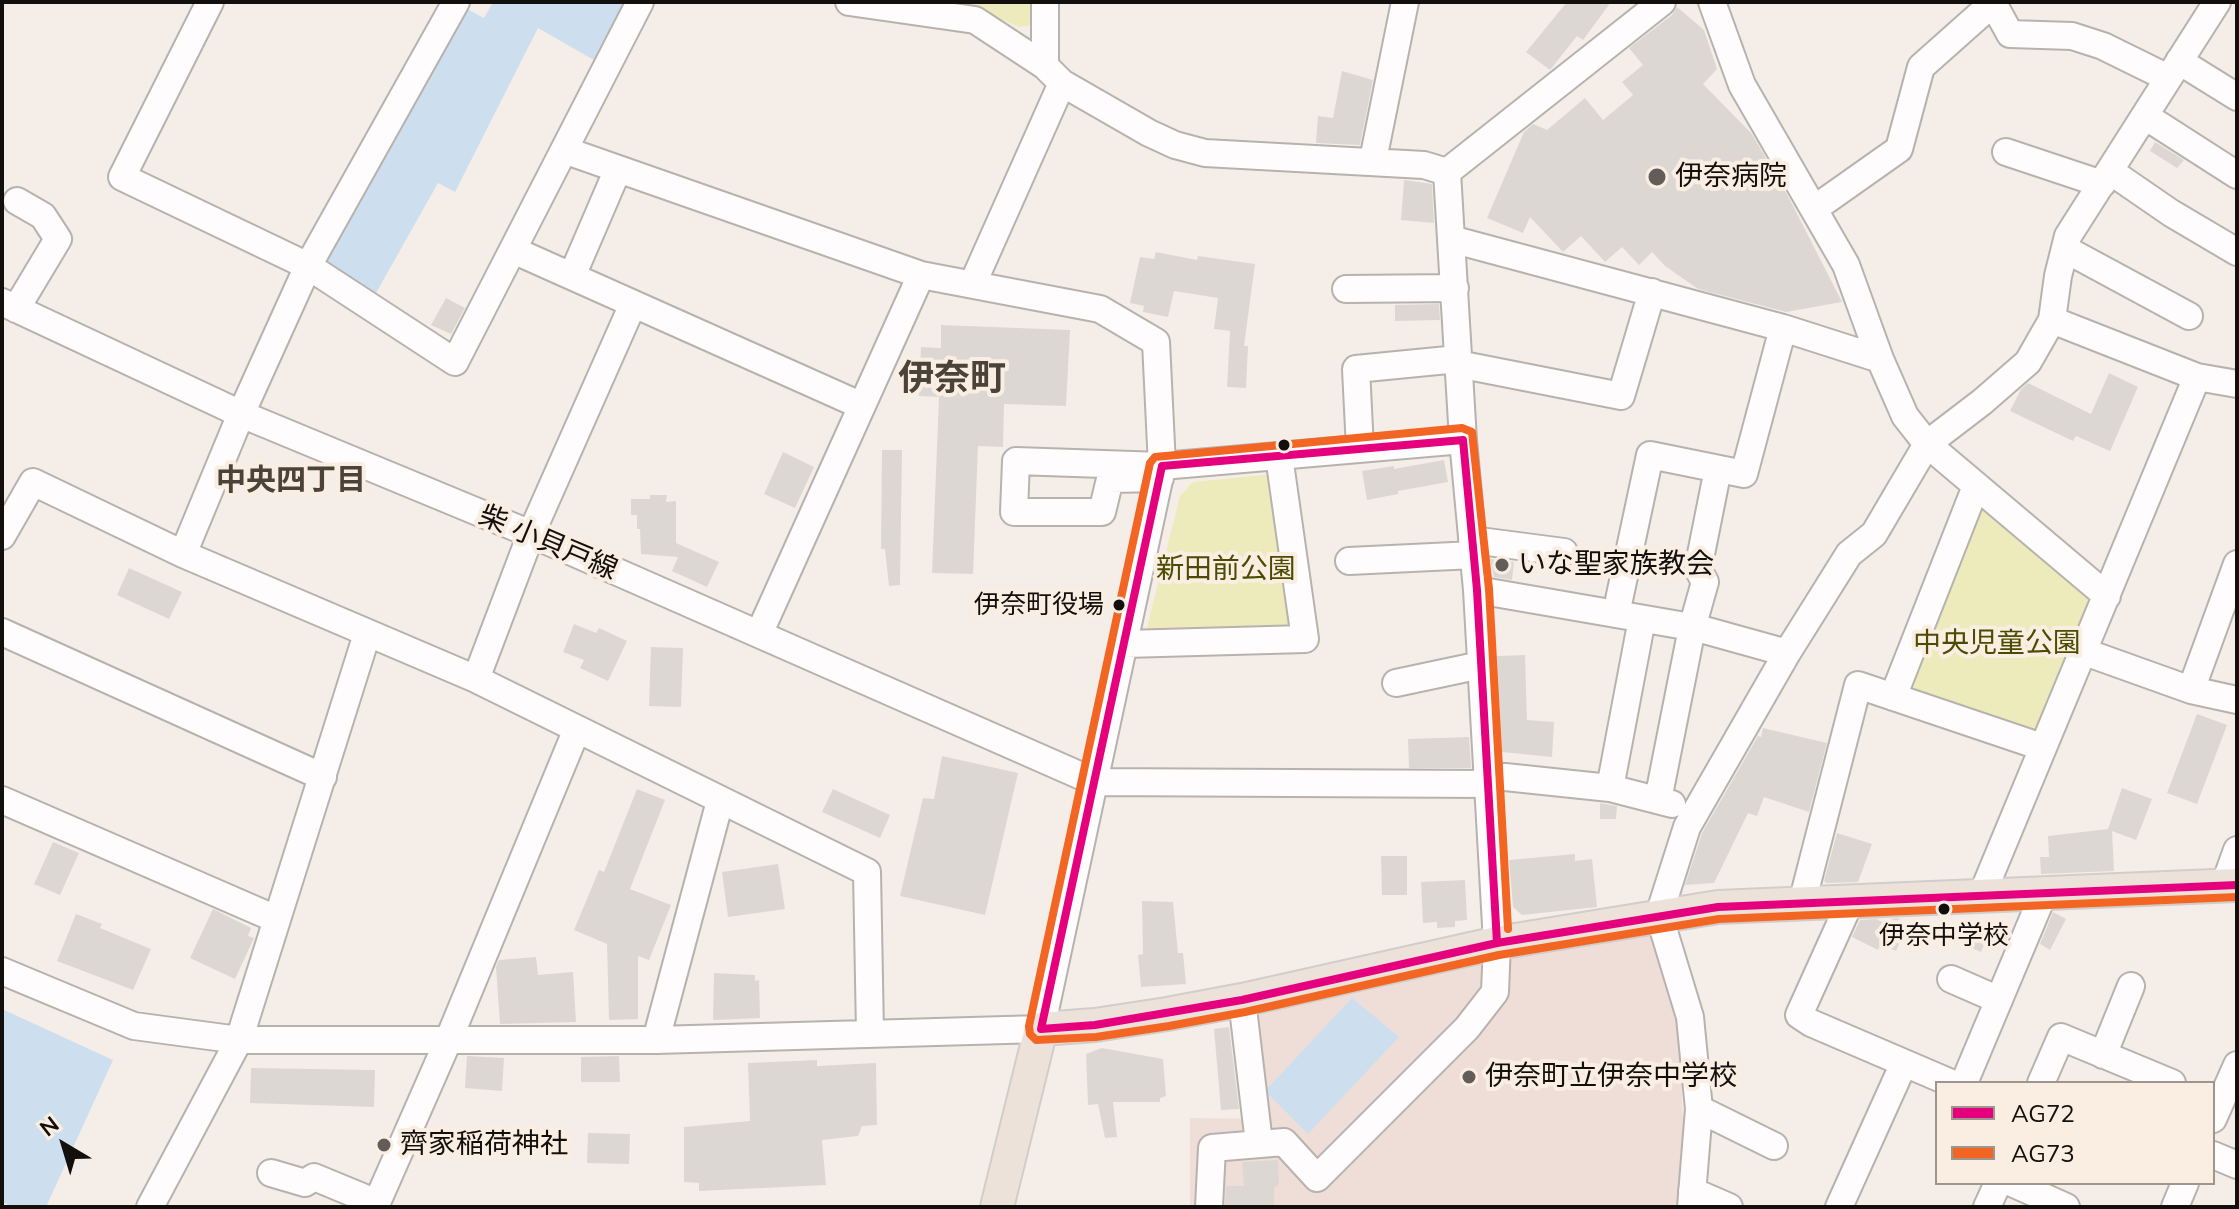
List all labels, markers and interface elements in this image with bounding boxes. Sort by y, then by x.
place label: 伊奈病院 [1675,160,1787,194]
marker: 伊奈病院 [1646,166,1668,188]
district label: 伊奈町 [898,357,1006,401]
unlabelled marker [1276,437,1292,453]
district label: 中央四丁目 [216,463,366,499]
street label: 柴 小貝戸線 [474,499,622,587]
place label: いな聖家族教会 [1518,548,1714,582]
park label: 新田前公園 [1156,553,1296,587]
marker: いな聖家族教会 [1493,556,1511,574]
place label: 伊奈町役場 [974,589,1104,621]
marker: 伊奈町役場 [1111,597,1127,613]
park label: 中央児童公園 [1913,627,2081,661]
marker: 伊奈中学校 [1936,901,1952,917]
place label: 伊奈中学校 [1879,920,2009,952]
place label: 伊奈町立伊奈中学校 [1485,1060,1737,1094]
marker: 伊奈町立伊奈中学校 [1460,1068,1478,1086]
legend [1935,1081,2215,1185]
text: AG72 [2011,1098,2075,1128]
north arrow [24,1105,104,1185]
text: N [34,1110,64,1142]
place label: 齊家稲荷神社 [400,1128,568,1162]
marker: 齊家稲荷神社 [375,1136,393,1154]
text: AG73 [2011,1138,2075,1168]

